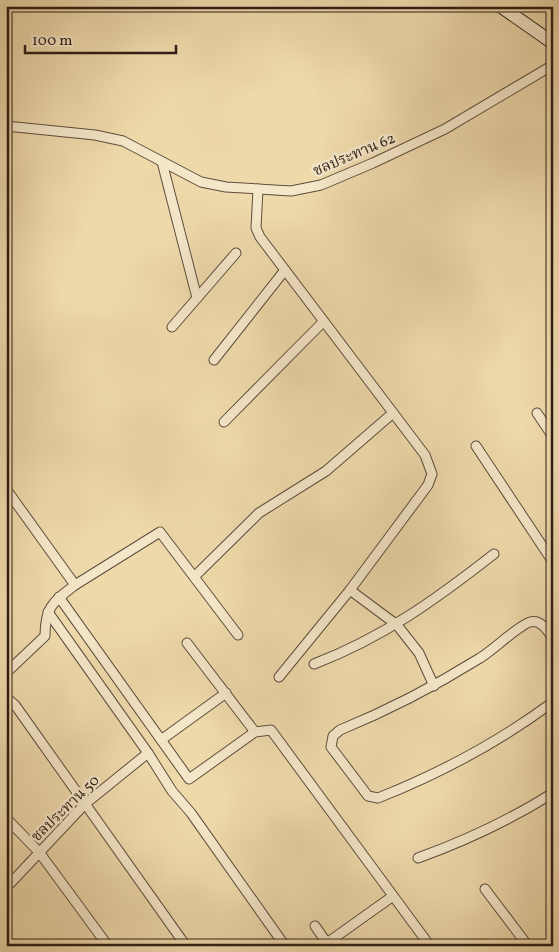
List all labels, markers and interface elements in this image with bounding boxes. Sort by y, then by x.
scale bar [25,22,176,54]
text: 100 m [32,31,72,52]
street label: ชลประทาน 62 [310,129,399,182]
street label: ชลประทาน 50 [27,771,105,847]

